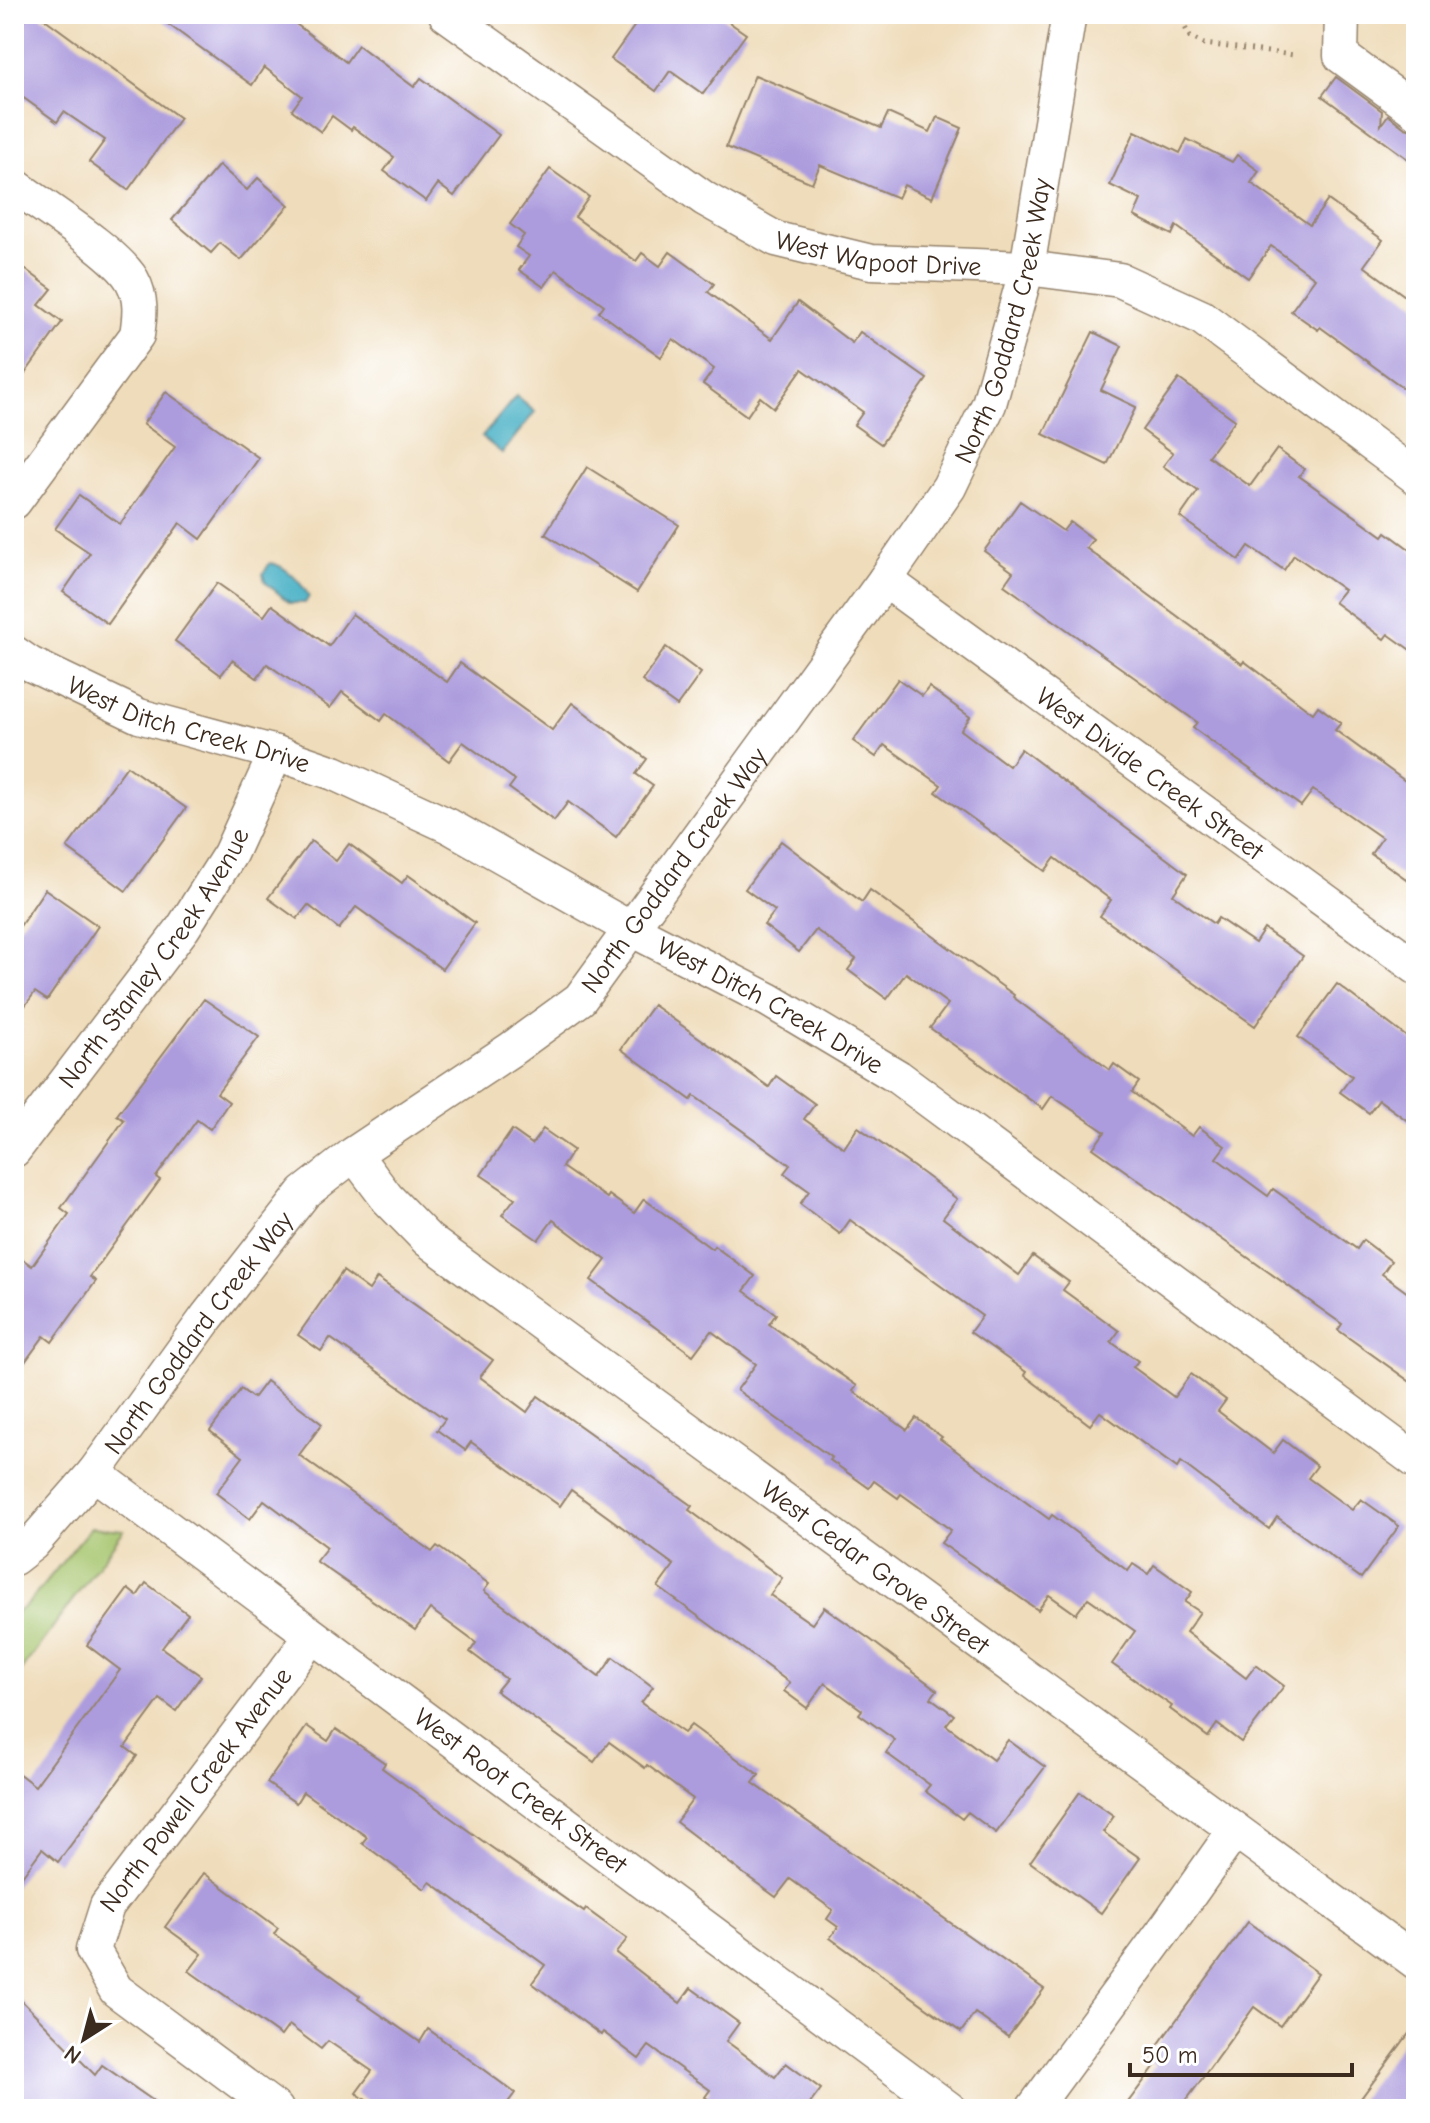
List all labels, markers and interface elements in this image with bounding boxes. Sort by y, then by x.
street label: North Goddard Creek Way [949,176,1058,468]
street label: West Wapoot Drive [772,225,982,282]
street label: West Ditch Creek Drive [62,670,314,780]
street label: West Divide Creek Street [1030,681,1270,868]
street label: North Goddard Creek Way [575,742,774,999]
street label: North Stanley Creek Avenue [53,824,256,1094]
street label: West Ditch Creek Drive [652,931,888,1081]
street label: North Goddard Creek Way [99,1206,300,1460]
street label: West Cedar Grove Street [755,1475,996,1662]
street label: North Powell Creek Avenue [94,1662,299,1918]
street label: West Root Creek Street [408,1702,634,1881]
north arrow [44,1999,124,2079]
scale bar [1130,2027,1352,2077]
text: N [59,2040,86,2069]
text: 50 m [1142,2041,1198,2069]

